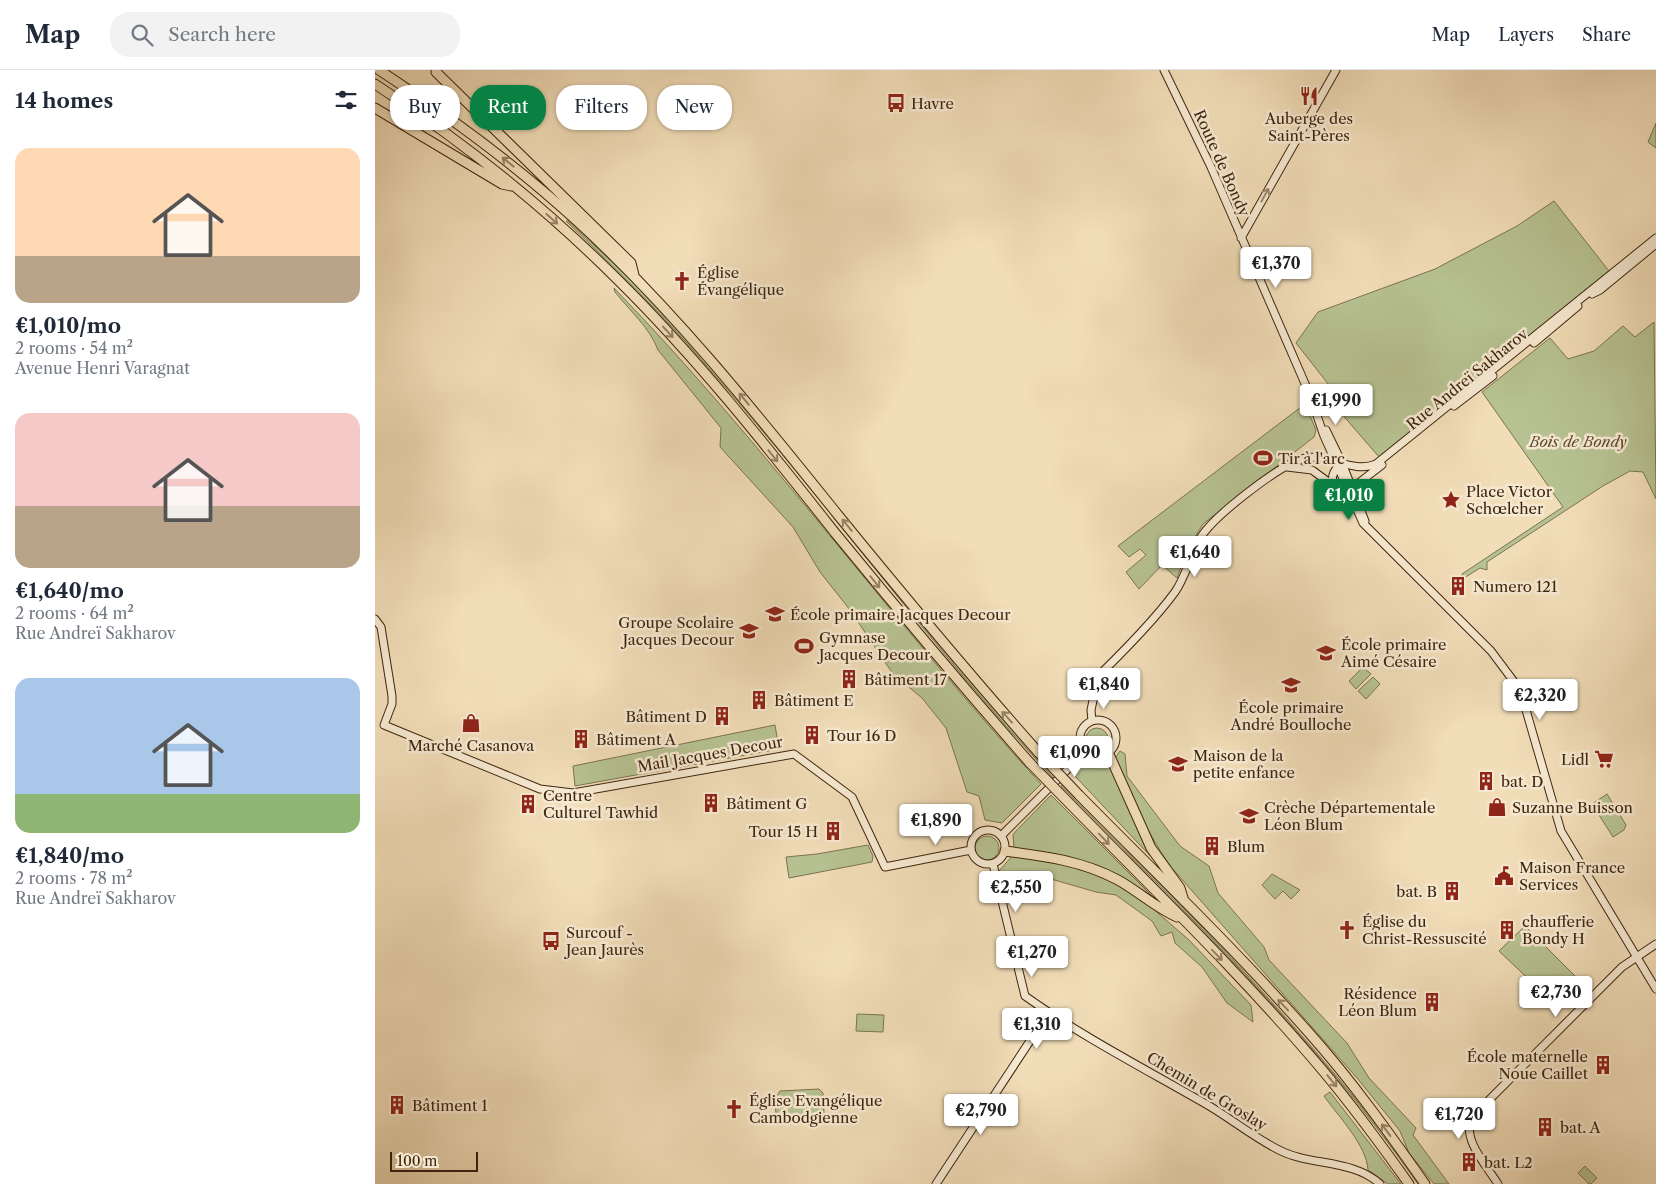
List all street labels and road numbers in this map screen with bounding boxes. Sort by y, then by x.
street label: Route de Bondy [1190,107,1254,220]
street label: Rue Andreï Sakharov [1403,324,1532,434]
street label: Mail Jacques Decour [636,732,785,776]
street label: Chemin de Groslay [1143,1048,1271,1135]

